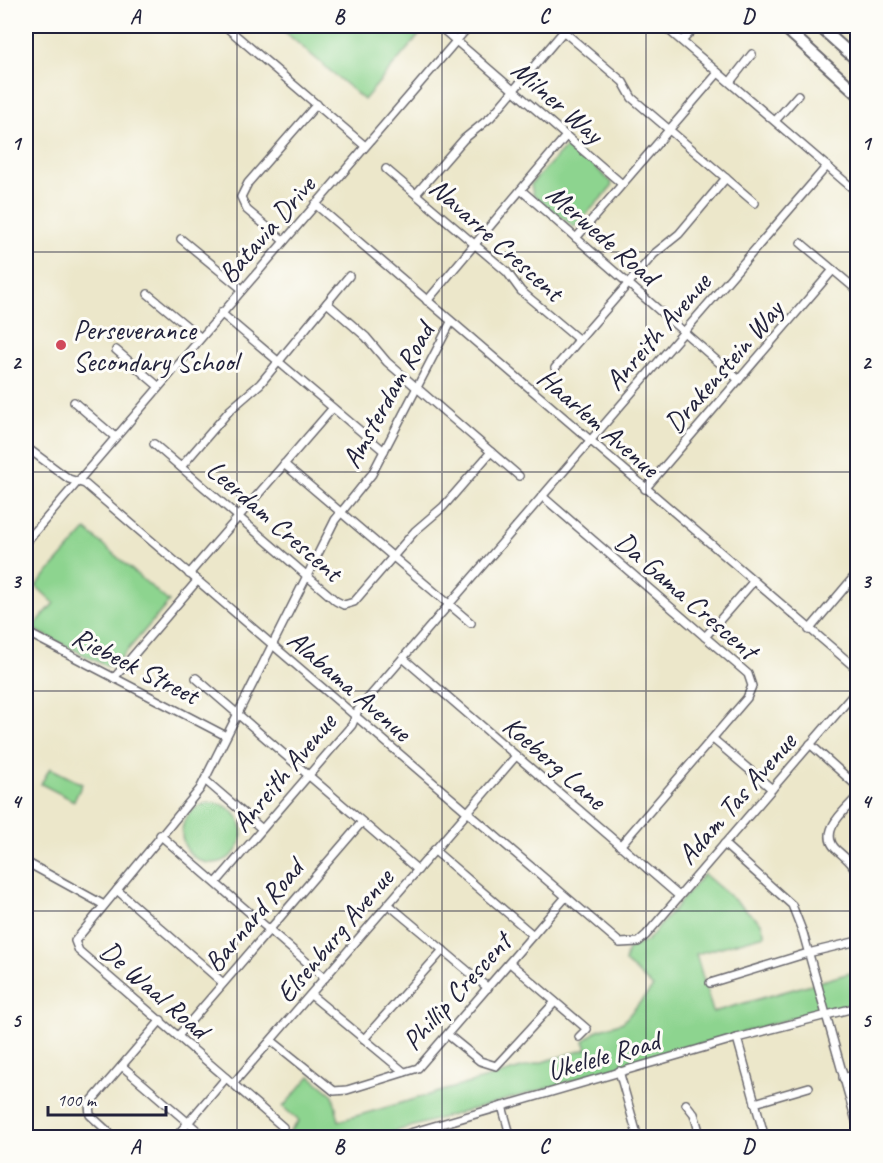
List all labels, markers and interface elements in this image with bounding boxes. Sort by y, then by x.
text: A [130,4,142,29]
text: B [334,4,346,29]
text: C [539,4,551,29]
text: D [742,4,756,29]
street label: Milner Way [505,52,613,152]
text: 1 [12,131,23,156]
text: 1 [862,131,873,156]
street label: Batavia Drive [210,167,324,290]
street label: Navarre Crescent [422,170,573,311]
street label: Merwede Road [540,176,669,295]
street label: Anreith Avenue [597,264,719,397]
street label: Drakenstein Way [656,291,792,440]
place label: Perseverance Secondary School [73,312,243,379]
street label: Amsterdam Road [333,313,444,474]
marker: Perseverance Secondary School [54,338,68,352]
text: 2 [12,350,23,375]
text: 2 [862,350,873,375]
street label: Haarlem Avenue [531,360,668,486]
street label: Leerdam Crescent [200,452,352,591]
street label: Da Gama Crescent [608,524,768,669]
text: 3 [12,569,23,594]
text: 3 [862,569,873,594]
street label: Riebeek Street [67,619,207,713]
street label: Alabama Avenue [281,622,420,750]
street label: Anreith Avenue [224,704,344,839]
street label: Koeberg Lane [496,708,615,818]
street label: Adam Tas Avenue [669,724,805,872]
text: 4 [12,789,24,814]
text: 4 [862,789,874,814]
street label: Barnard Road [196,849,313,979]
street label: Elsenburg Avenue [268,860,402,1010]
street label: Phillip Crescent [394,922,521,1057]
street label: De Waal Road [93,933,219,1049]
text: 5 [12,1008,23,1033]
text: 5 [862,1008,873,1033]
street label: Ukelele Road [543,1022,667,1088]
scale bar [48,1079,166,1117]
text: 100 m [57,1089,98,1111]
text: A [130,1134,142,1159]
text: B [334,1134,346,1159]
text: C [539,1134,551,1159]
text: D [742,1134,756,1159]

